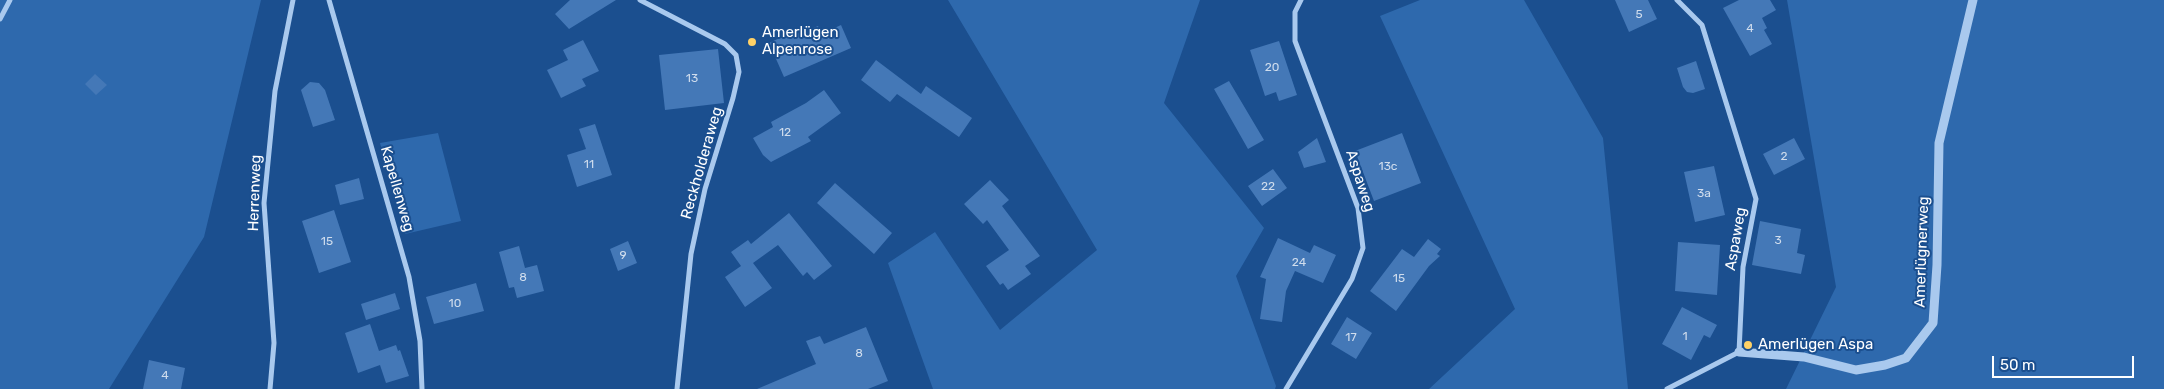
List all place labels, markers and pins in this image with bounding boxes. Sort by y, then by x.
place label: Amerlügen Alpenrose [762,24,839,59]
marker: Amerlügen Alpenrose [746,36,758,48]
place label: Amerlügen Aspa [1758,336,1873,354]
marker: Amerlügen Aspa [1742,339,1754,351]

